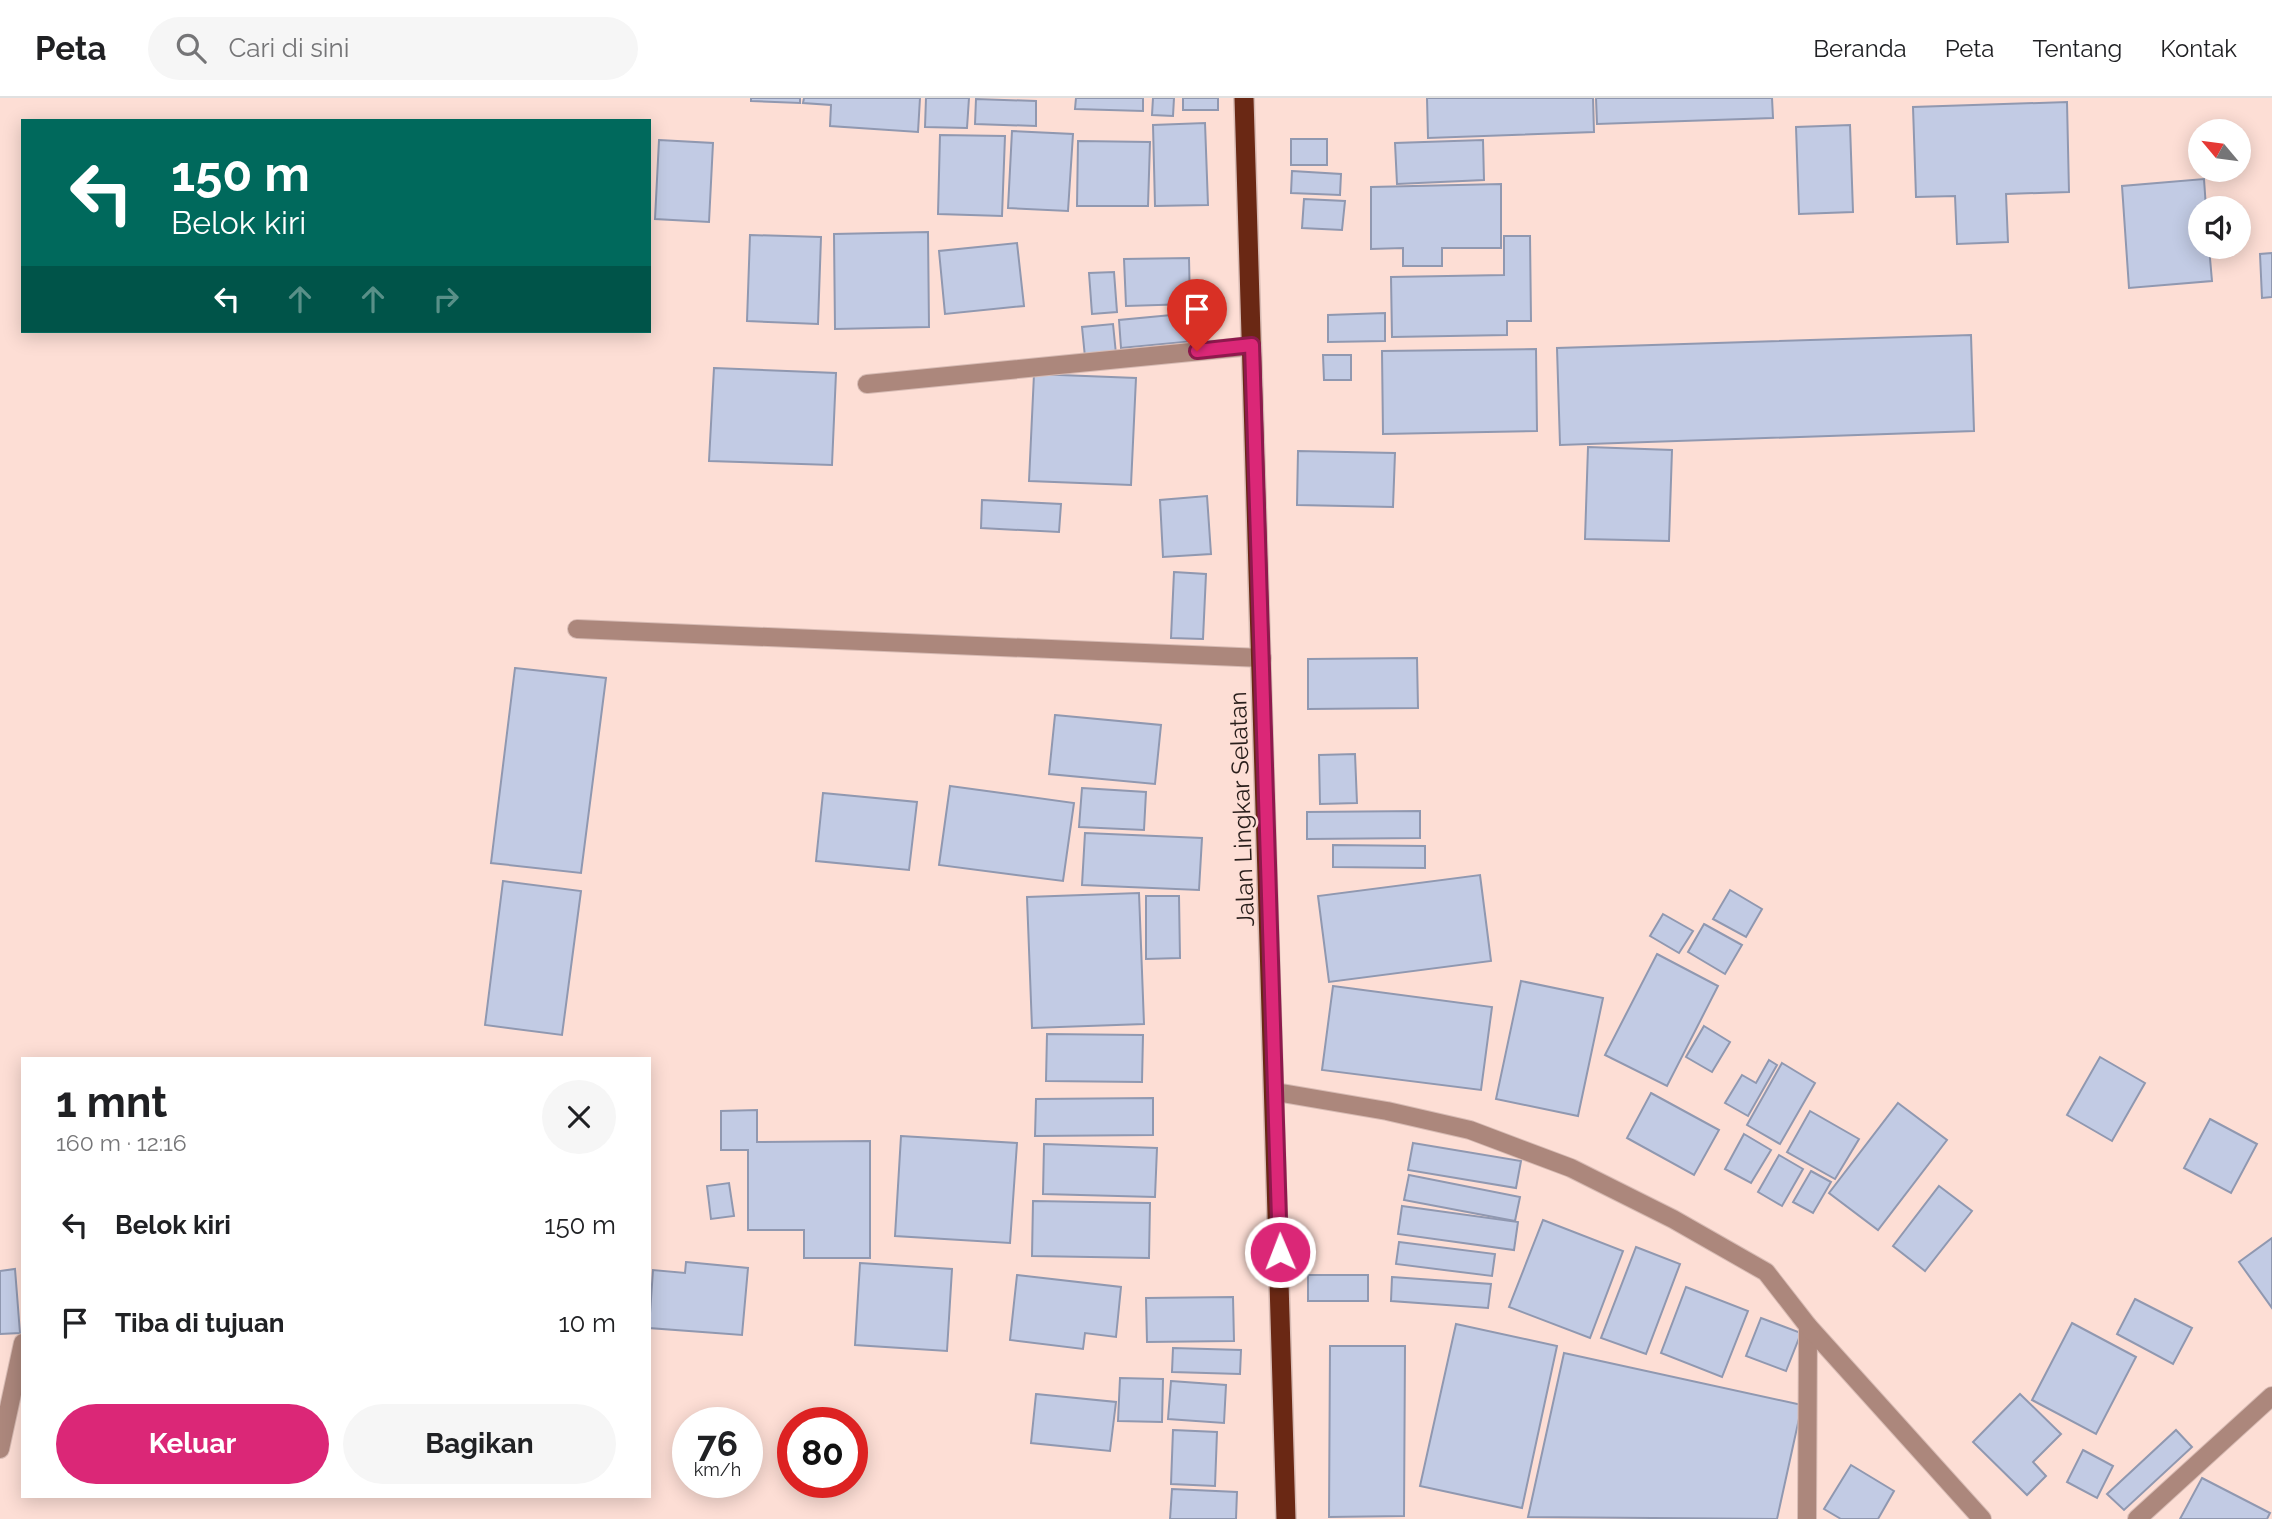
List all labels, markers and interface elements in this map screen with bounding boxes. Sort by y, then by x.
search box [148,17,638,80]
text: Peta [35,29,106,68]
icon: search [172,29,210,67]
text: Cari di sini [228,33,349,63]
text: Beranda [1813,34,1907,63]
text: Peta [1945,34,1994,63]
text: Tentang [2032,34,2122,63]
text: Kontak [2160,34,2237,63]
north arrow [2188,119,2250,182]
map controls [2188,119,2251,259]
text: 150 m [171,145,310,202]
icon: left [56,147,147,238]
button: sound [2188,196,2251,259]
text: Belok kiri [171,204,306,241]
pin [1167,279,1227,351]
icon: left [208,280,246,318]
icon: ahead [281,280,319,318]
icon: ahead [354,280,392,318]
icon: right [427,280,465,318]
icon: arrive [1178,290,1216,328]
street label: Jalan Lingkar Selatan [1223,691,1260,927]
text: 1 mnt [56,1078,167,1127]
button: close [542,1080,616,1154]
text: 160 m · 12:16 [56,1129,187,1156]
icon: left [56,1206,94,1244]
text: Belok kiri [115,1210,231,1240]
text: 150 m [544,1210,616,1240]
position arrow [1243,1215,1317,1289]
icon: arrive [56,1304,94,1342]
text: Tiba di tujuan [115,1308,285,1338]
text: 10 m [558,1308,616,1338]
button: Keluar [56,1404,329,1484]
button: Bagikan [343,1404,616,1484]
speed limit sign: 80 [777,1407,868,1498]
text: 76 [697,1423,738,1464]
text: km/h [694,1459,741,1480]

